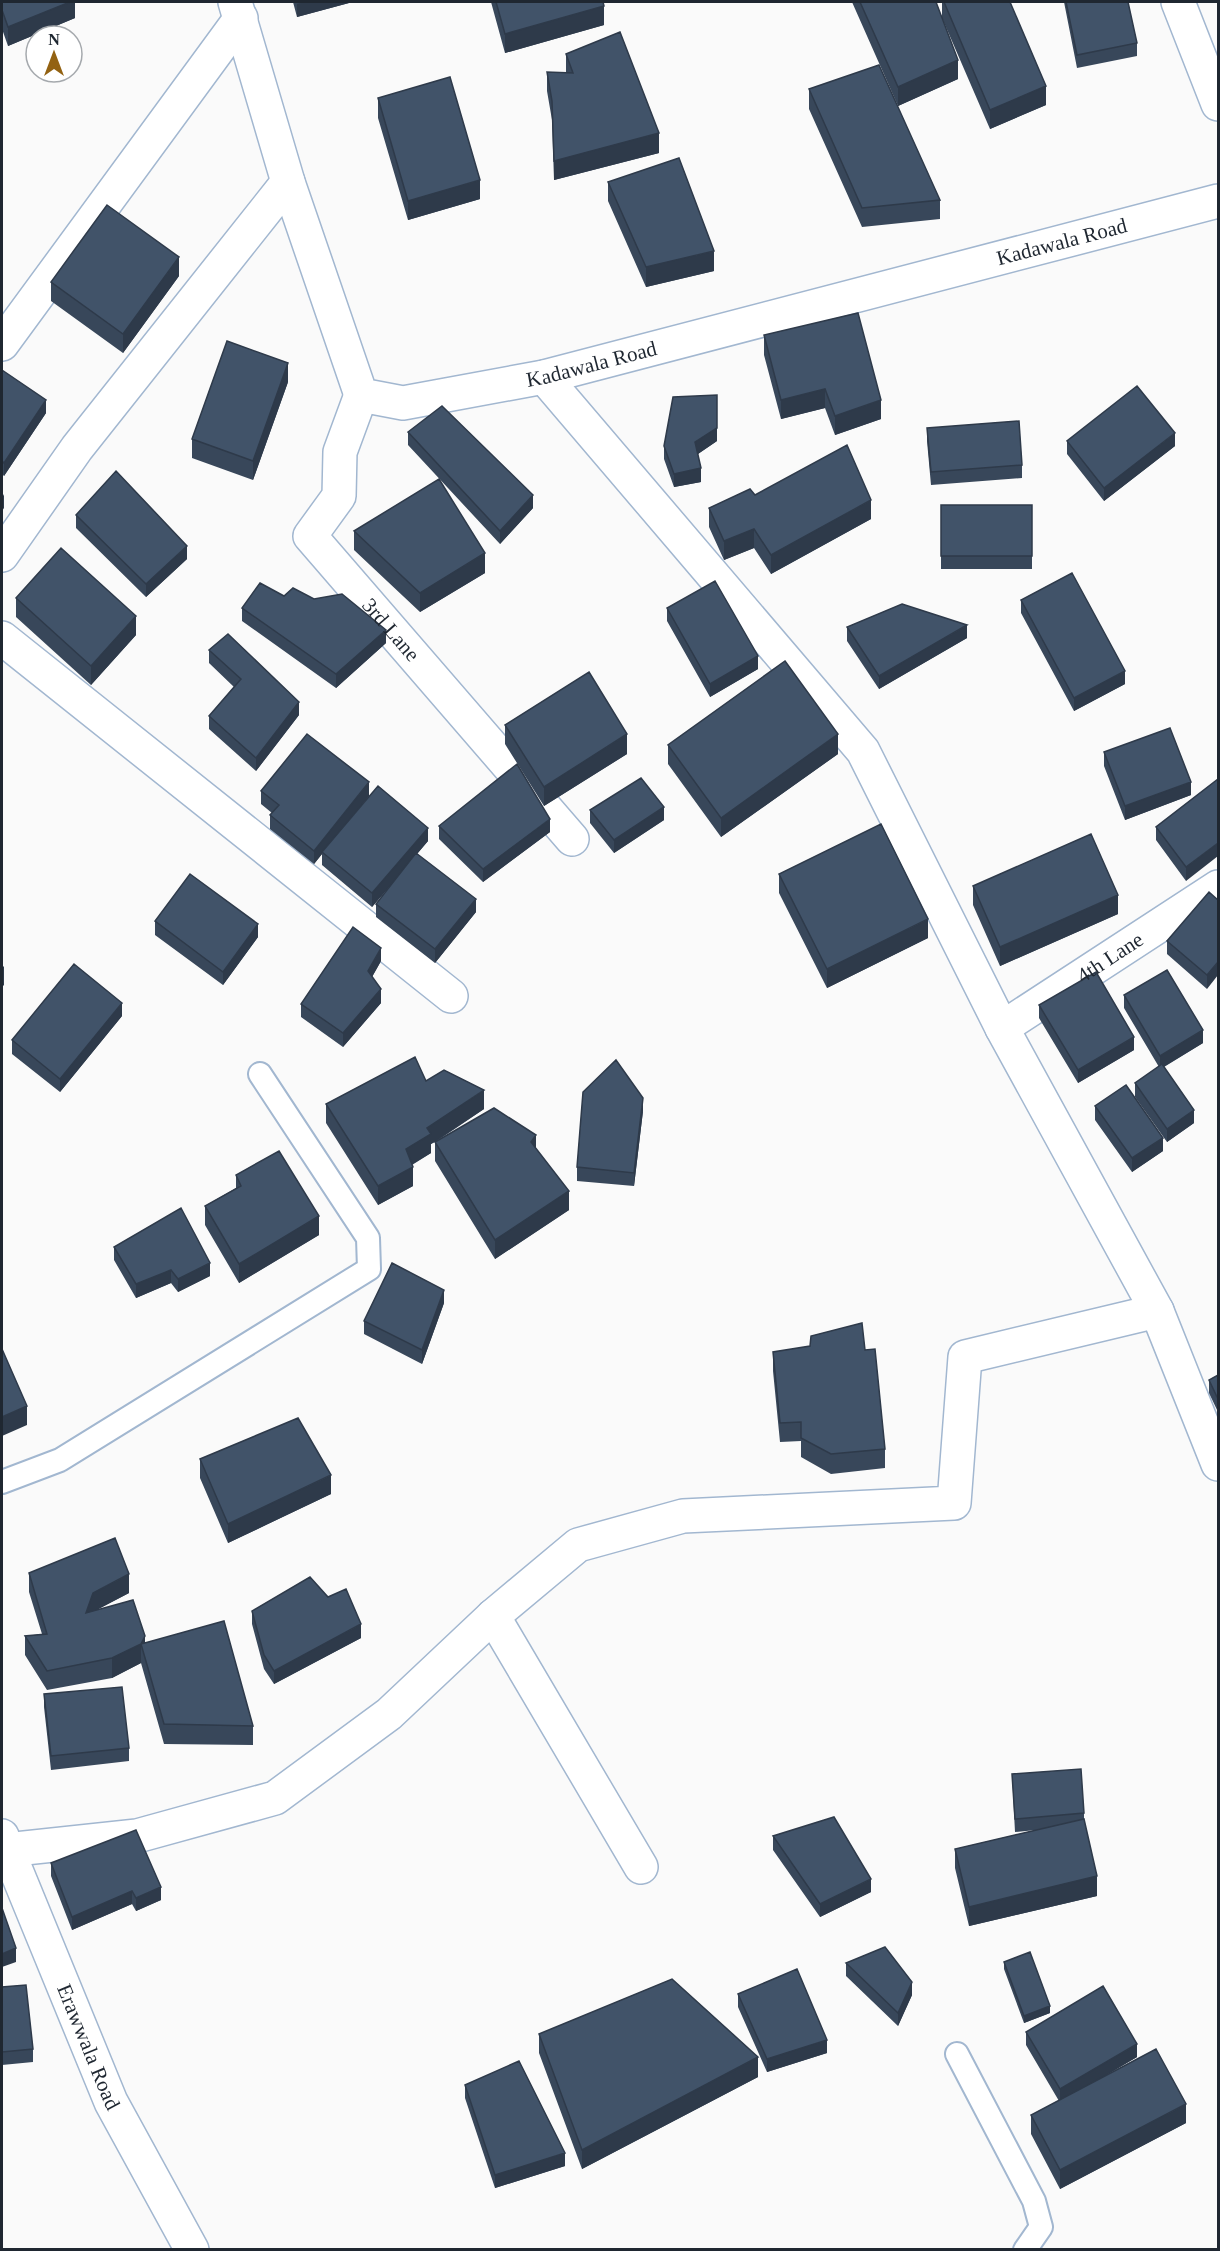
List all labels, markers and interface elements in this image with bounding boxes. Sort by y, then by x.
north arrow [24,24,84,84]
text: N [48,31,60,48]
street label: Kadawala Road [994,213,1130,270]
street label: Kadawala Road [524,336,660,392]
street label: 3rd Lane [357,593,425,666]
street label: 4th Lane [1072,927,1148,988]
street label: Erawwala Road [52,1981,125,2115]

